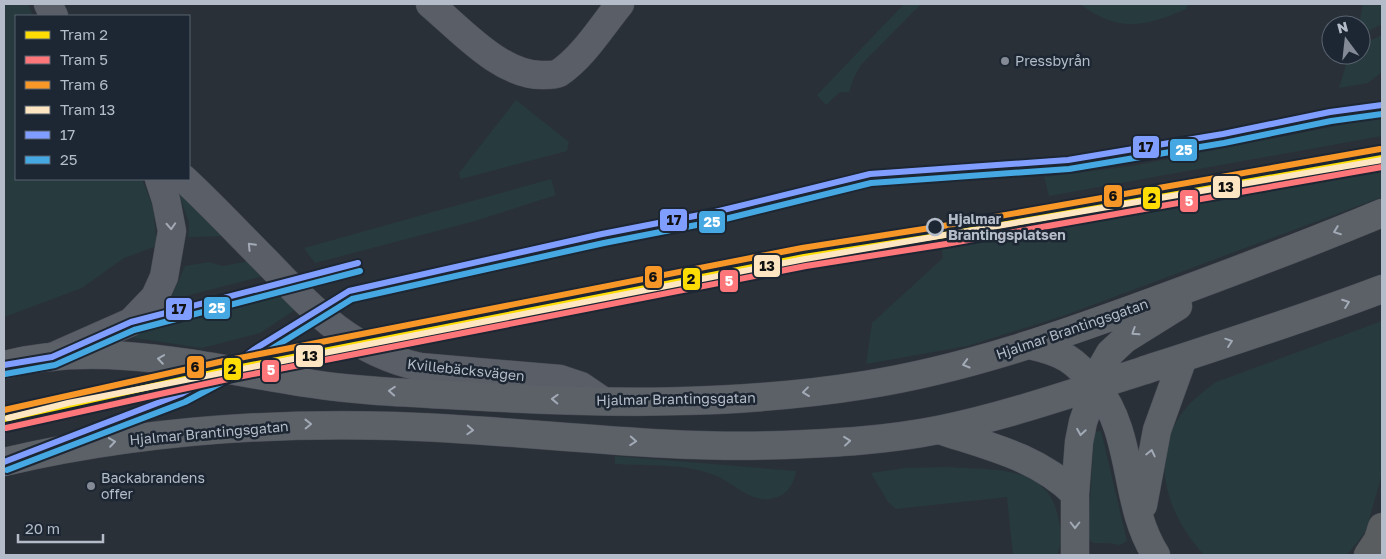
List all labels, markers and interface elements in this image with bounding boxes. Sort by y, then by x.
legend [15,15,190,180]
north arrow [1321,15,1371,65]
text: N [1335,17,1350,37]
text: Tram 2 [60,25,108,43]
text: Tram 5 [60,50,108,68]
place label: Pressbyrån [1015,52,1090,69]
marker: Pressbyrån [999,55,1011,67]
text: Tram 6 [60,75,108,93]
text: Tram 13 [60,100,115,118]
text: 17 [60,125,75,143]
line badge: 17 [1132,135,1160,159]
text: 17 [1139,138,1154,155]
line badge: 25 [1169,138,1198,162]
text: 25 [1175,141,1193,158]
text: 25 [60,150,77,168]
line badge: 13 [1212,175,1241,199]
text: 13 [1218,178,1234,195]
line badge: 6 [1103,184,1123,208]
line badge: 2 [1142,186,1161,210]
text: 6 [1109,187,1118,204]
text: 2 [1148,189,1157,206]
line badge: 5 [1179,189,1199,213]
text: 5 [1185,192,1194,209]
line badge: 17 [659,208,688,232]
line badge: 25 [698,210,726,234]
place label: Hjalmar Brantingsplatsen [948,210,1066,243]
text: 17 [667,211,682,228]
text: 25 [703,213,721,230]
marker: Hjalmar Brantingsplatsen [926,218,944,236]
one-way arrow [165,222,176,230]
one-way arrow [1333,225,1342,236]
one-way arrow [248,243,257,252]
line badge: 13 [753,254,781,278]
text: 13 [759,257,775,274]
line badge: 6 [644,265,663,289]
line badge: 2 [682,267,701,291]
text: 6 [649,268,658,285]
line badge: 5 [719,269,739,293]
text: 2 [687,270,696,287]
text: 5 [725,272,734,289]
street label: Hjalmar Brantingsgatan [994,295,1150,363]
line badge: 25 [203,296,231,320]
line badge: 17 [165,297,193,321]
text: 25 [208,299,226,316]
one-way arrow [1342,299,1350,309]
text: 17 [172,300,187,317]
one-way arrow [1132,325,1141,335]
one-way arrow [1224,338,1233,348]
line badge: 13 [295,344,324,368]
text: 13 [302,347,318,364]
one-way arrow [157,354,165,365]
line badge: 6 [186,355,205,379]
street label: Kvillebäcksvägen [407,355,526,384]
line badge: 2 [223,357,242,381]
text: 6 [191,358,200,375]
one-way arrow [962,358,970,368]
line badge: 5 [261,359,280,383]
text: 2 [228,360,237,377]
text: 5 [267,361,276,378]
one-way arrow [388,385,396,396]
one-way arrow [802,386,810,397]
street label: Hjalmar Brantingsgatan [596,389,756,408]
one-way arrow [550,394,558,404]
street label: Hjalmar Brantingsgatan [129,417,289,448]
one-way arrow [304,419,312,430]
one-way arrow [467,425,475,436]
one-way arrow [1076,428,1087,436]
one-way arrow [629,435,637,446]
one-way arrow [844,436,852,447]
one-way arrow [108,437,116,448]
one-way arrow [1145,449,1156,458]
place label: Backabrandens offer [101,469,205,502]
marker: Backabrandens offer [85,480,97,492]
scale bar [18,512,102,544]
text: 20 m [25,519,60,537]
one-way arrow [1070,521,1080,529]

